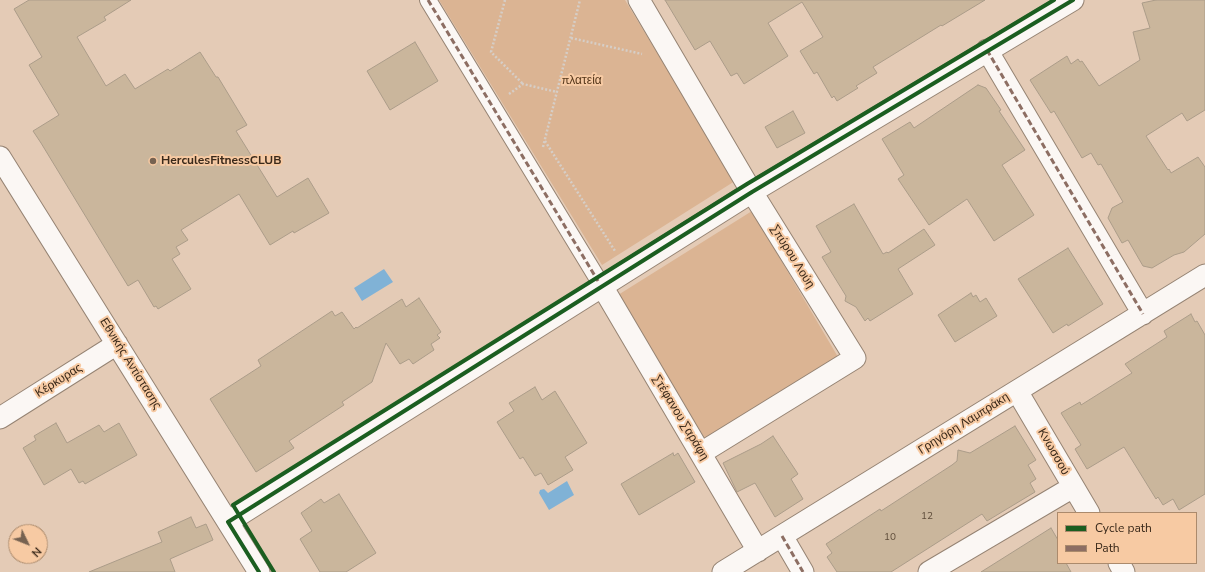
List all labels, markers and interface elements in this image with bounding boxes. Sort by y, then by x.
park label: πλατεία [562,74,602,88]
place label: HerculesFitnessCLUB [161,154,281,168]
marker: HerculesFitnessCLUB [148,156,158,166]
street label: Σπύρου Λούη [767,223,817,291]
street label: Εθνικής Αντίστασης [96,316,164,412]
street label: Κέρκυρας [33,361,85,401]
street label: Στέφανου Σαράφη [649,373,711,463]
street label: Γρηγόρη Λαμπράκη [916,390,1012,458]
street label: Κνωσσού [1034,426,1072,478]
house number: 12 [921,511,933,523]
legend [1057,512,1197,564]
text: Cycle path [1095,520,1152,536]
north arrow [8,524,48,564]
house number: 10 [884,532,896,544]
text: Path [1095,540,1120,556]
text: N [28,544,45,560]

